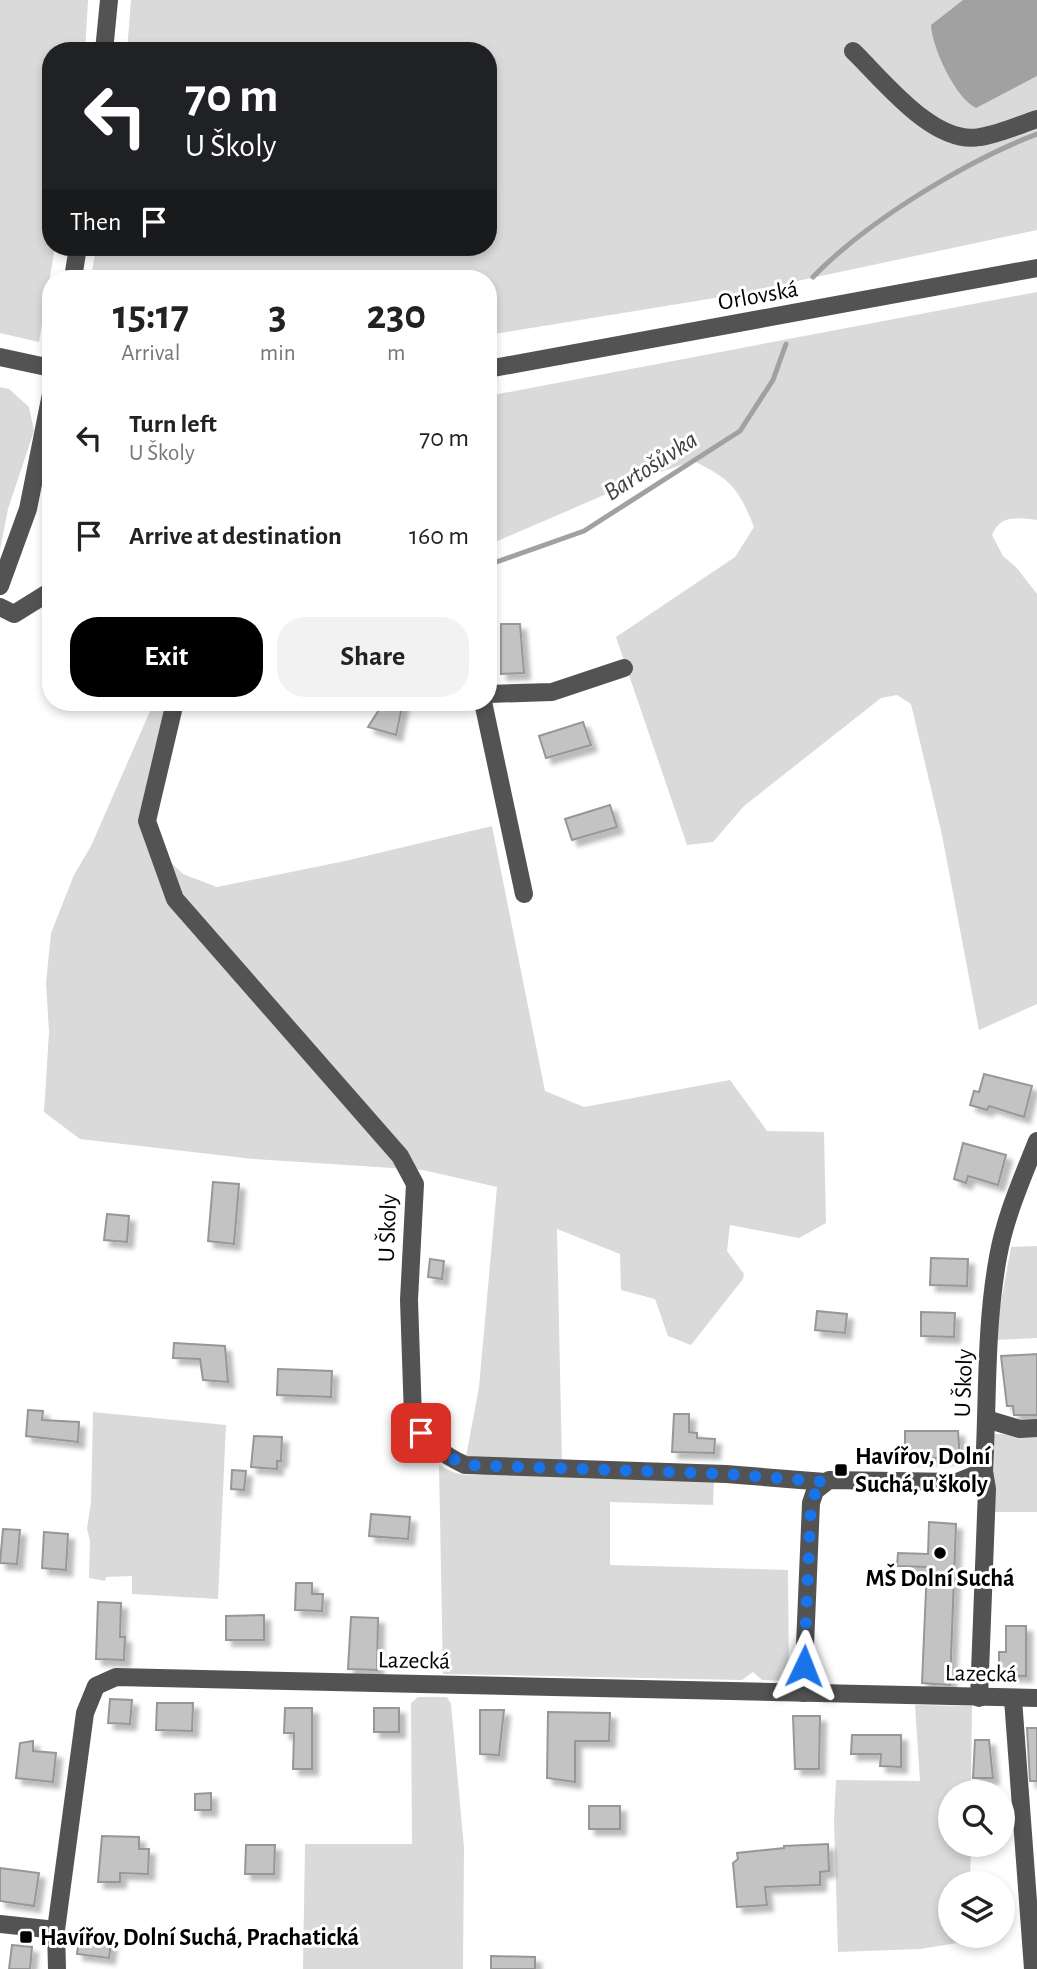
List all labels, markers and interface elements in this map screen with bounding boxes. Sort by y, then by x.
icon: left [70,70,161,161]
text: 70 m [185,72,279,121]
text: U Školy [185,130,276,162]
icon: arrive [135,203,173,241]
text: Then [70,209,121,235]
street label: Orlovská [716,277,800,315]
text: 15:17 [113,294,189,336]
text: 3 [269,294,287,336]
text: 230 [366,294,426,336]
text: Arrival [121,342,180,365]
text: min [260,342,296,365]
text: m [387,342,405,365]
text: Turn left [129,411,217,437]
icon: left [70,419,108,457]
text: 70 m [419,425,469,451]
water label: Bartošůvka [599,426,702,506]
text: U Školy [129,442,195,465]
icon: arrive [70,517,108,555]
text: Arrive at destination [129,523,342,549]
text: 160 m [409,523,469,549]
button: Exit [70,617,263,697]
button: Share [277,617,469,697]
street label: U Školy [374,1193,401,1263]
street label: U Školy [950,1348,977,1418]
pin [391,1403,451,1463]
icon: arrive [402,1414,440,1452]
place label: Havířov, Dolní Suchá, u školy [855,1445,991,1497]
marker: Havířov, Dolní Suchá, u školy [833,1462,849,1478]
marker: MŠ Dolní Suchá [932,1545,948,1561]
place label: MŠ Dolní Suchá [865,1563,1015,1591]
position arrow [767,1629,841,1703]
street label: Lazecká [378,1648,450,1674]
street label: Lazecká [945,1661,1017,1687]
map controls [938,1780,1015,1948]
button: search [938,1780,1015,1857]
button: layers [938,1871,1015,1948]
place label: Havířov, Dolní Suchá, Prachatická [40,1926,359,1950]
marker: Havířov, Dolní Suchá, Prachatická [18,1929,34,1945]

